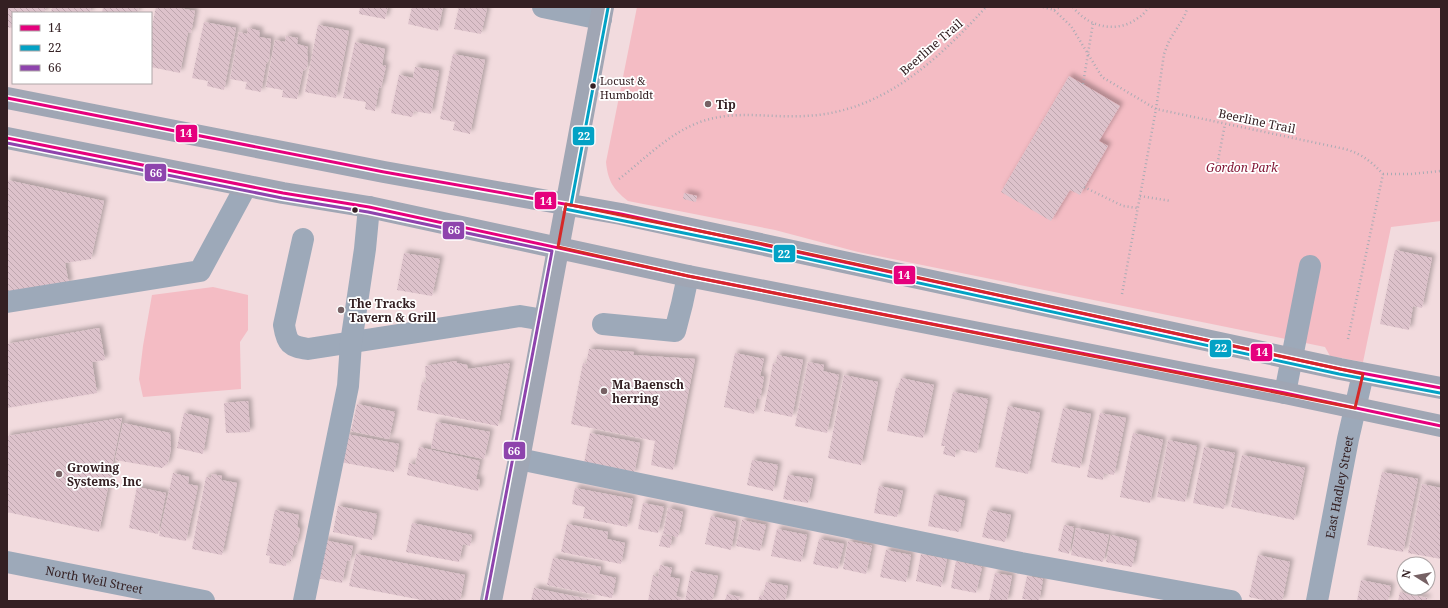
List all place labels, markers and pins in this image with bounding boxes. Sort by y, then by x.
place label: Locust & Humboldt [600,73,653,102]
marker: Locust & Humboldt [588,81,598,91]
place label: Tip [716,96,736,113]
marker: Tip [703,99,713,109]
unlabelled marker [350,205,360,215]
place label: The Tracks Tavern & Grill [349,295,437,326]
marker: The Tracks Tavern & Grill [336,305,346,315]
place label: Ma Baensch herring [612,376,684,407]
marker: Ma Baensch herring [599,386,609,396]
place label: Growing Systems, Inc [67,459,142,490]
marker: Growing Systems, Inc [54,469,64,479]

